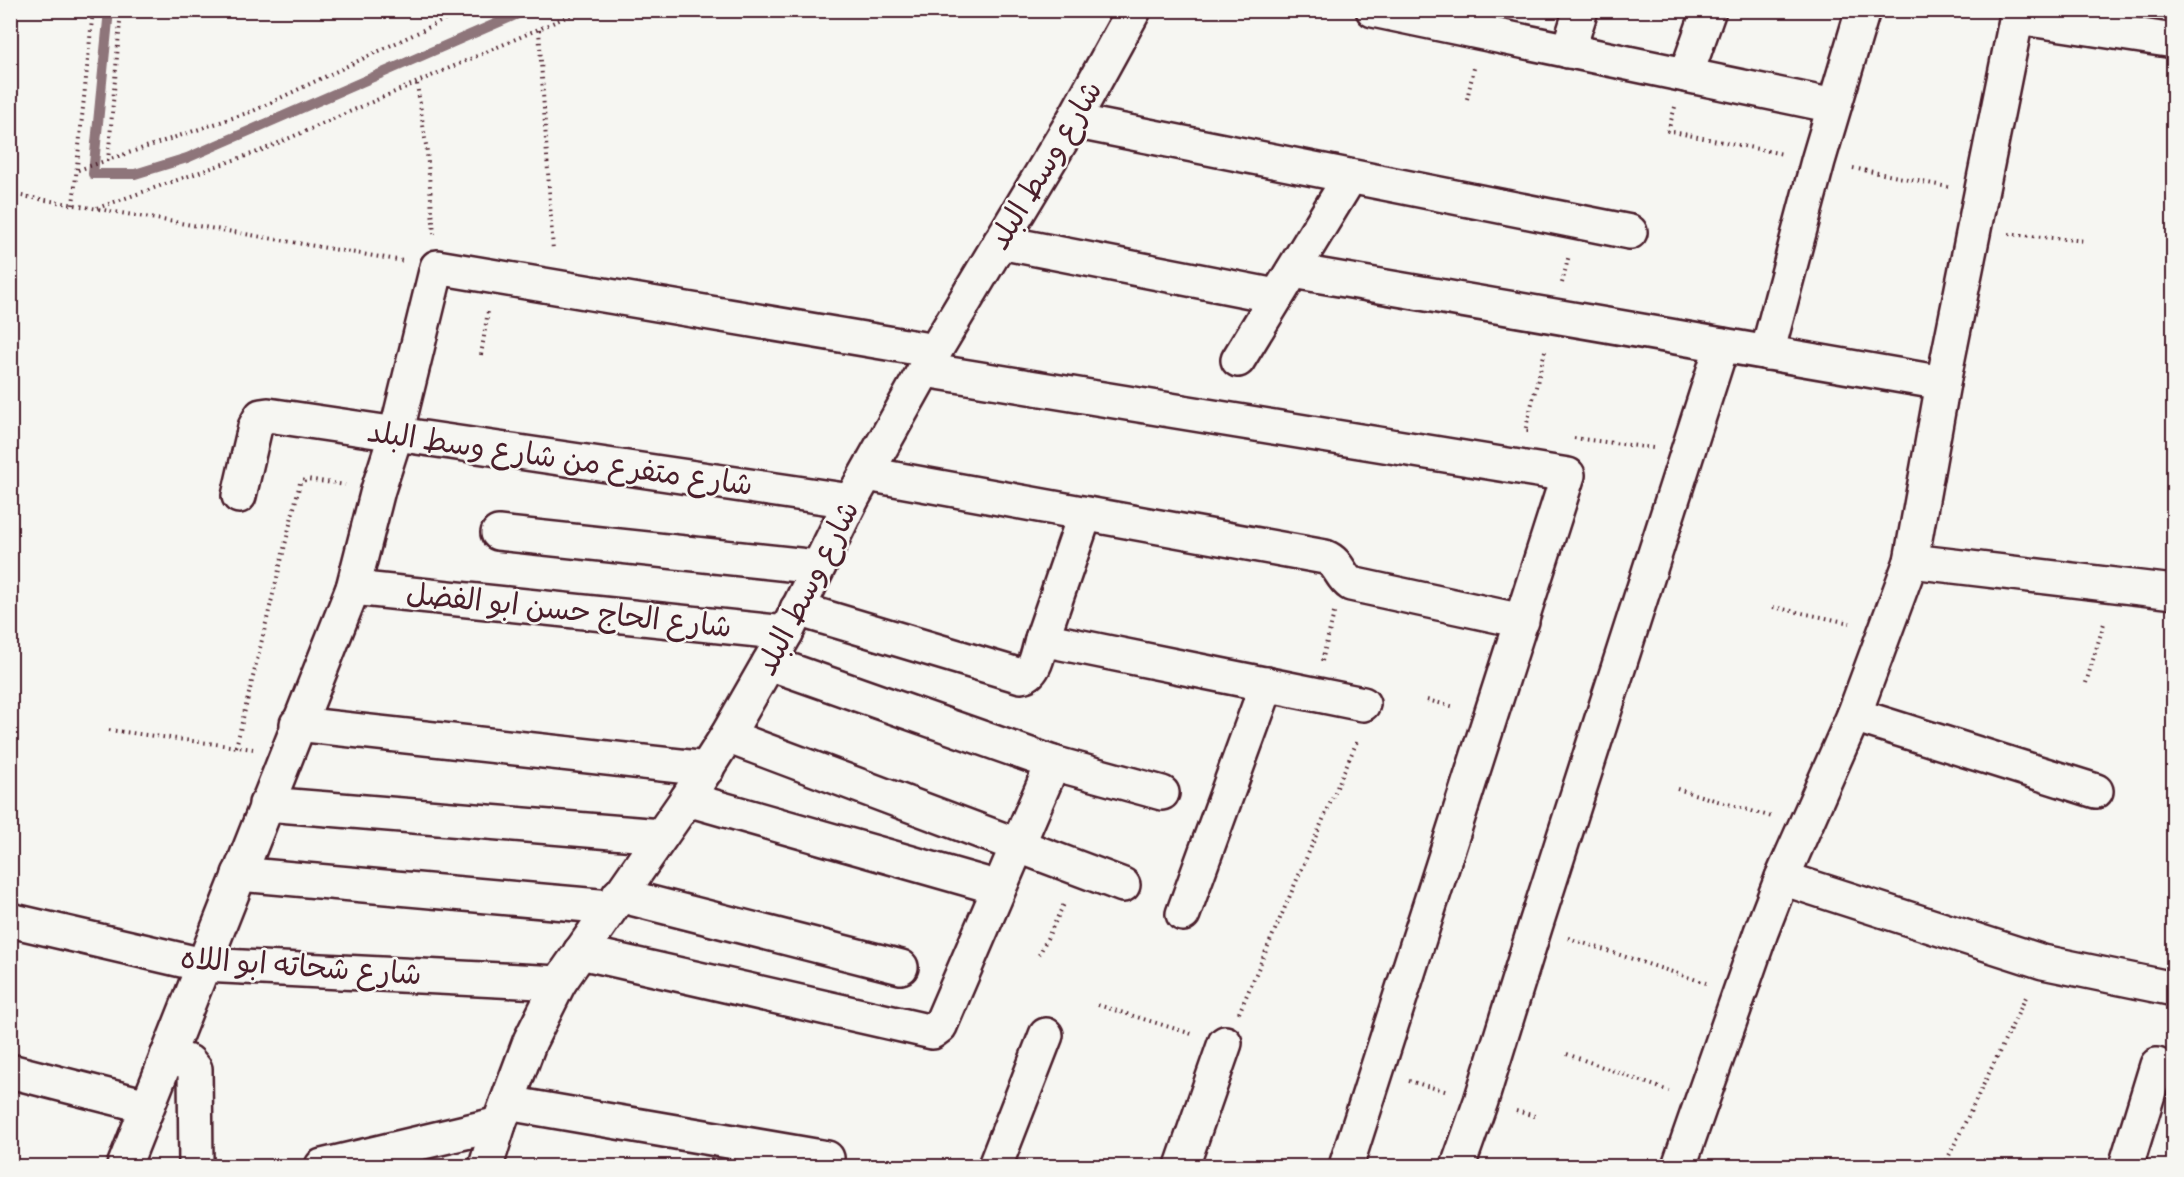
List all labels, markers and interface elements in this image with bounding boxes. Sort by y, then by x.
street label: شارع وسط البلد [980,73,1112,258]
street label: شارع متفرع من شارع وسط البلد [364,412,755,506]
street label: شارع وسط البلد [747,494,869,683]
street label: شارع الحاج حسن ابو الفضل [404,574,734,648]
street label: شارع شحاته ابو اللاه [179,939,423,995]

